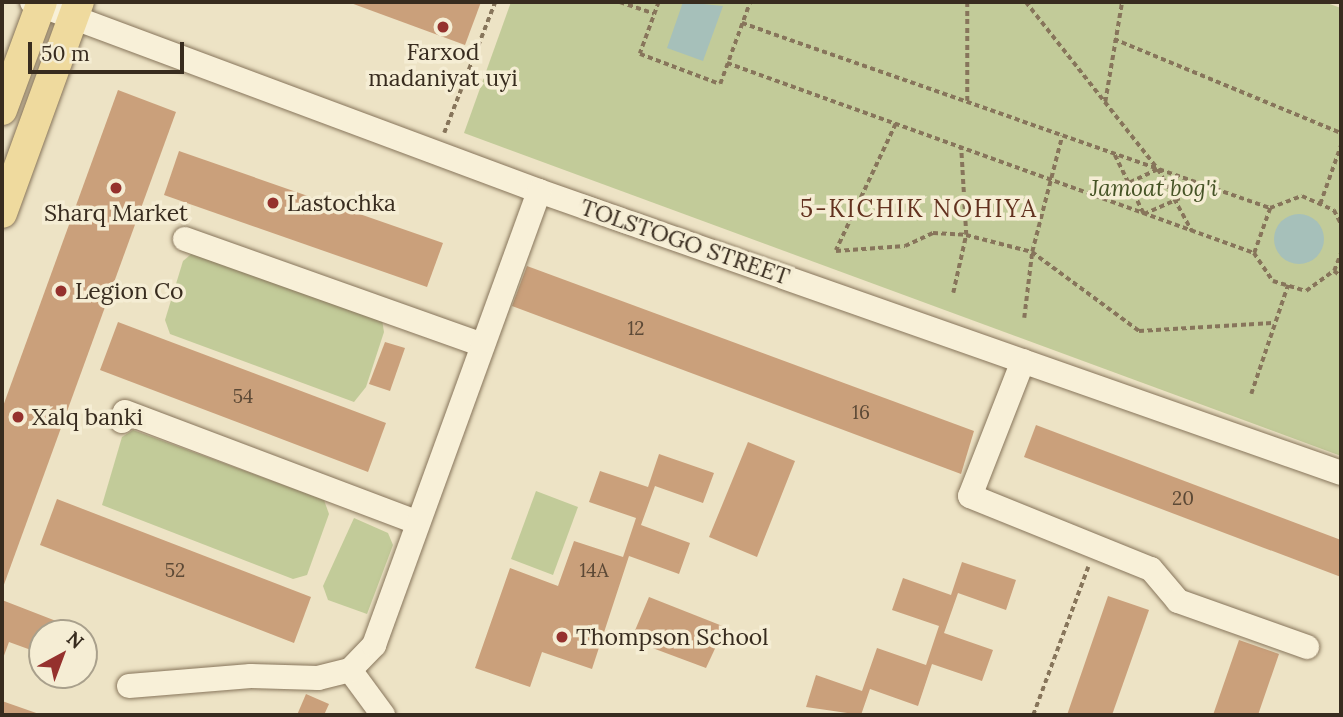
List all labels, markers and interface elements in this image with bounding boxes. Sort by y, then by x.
marker: Farxod madaniyat uyi [435,19,451,35]
scale bar [32,28,187,72]
place label: Farxod madaniyat uyi [368,38,518,92]
text: 50 m [41,40,90,67]
park label: Jamoat bog'i [1090,174,1218,202]
marker: Sharq Market [108,180,124,196]
place label: Lastochka [287,189,396,217]
street label: TOLSTOGO STREET [577,193,793,291]
marker: Lastochka [265,195,281,211]
district label: 5-KICHIK NOHIYA [802,195,1036,223]
place label: Sharq Market [44,199,188,227]
place label: Legion Co [75,277,183,305]
marker: Legion Co [53,283,69,299]
house number: 12 [627,318,645,340]
house number: 54 [233,386,253,408]
house number: 16 [852,402,870,424]
place label: Xalq banki [32,403,143,431]
marker: Xalq banki [10,409,26,425]
house number: 20 [1172,488,1194,510]
house number: 52 [165,560,185,582]
house number: 14A [579,560,609,582]
north arrow [28,619,98,689]
place label: Thompson School [576,623,769,651]
text: N [62,626,89,654]
marker: Thompson School [554,629,570,645]

